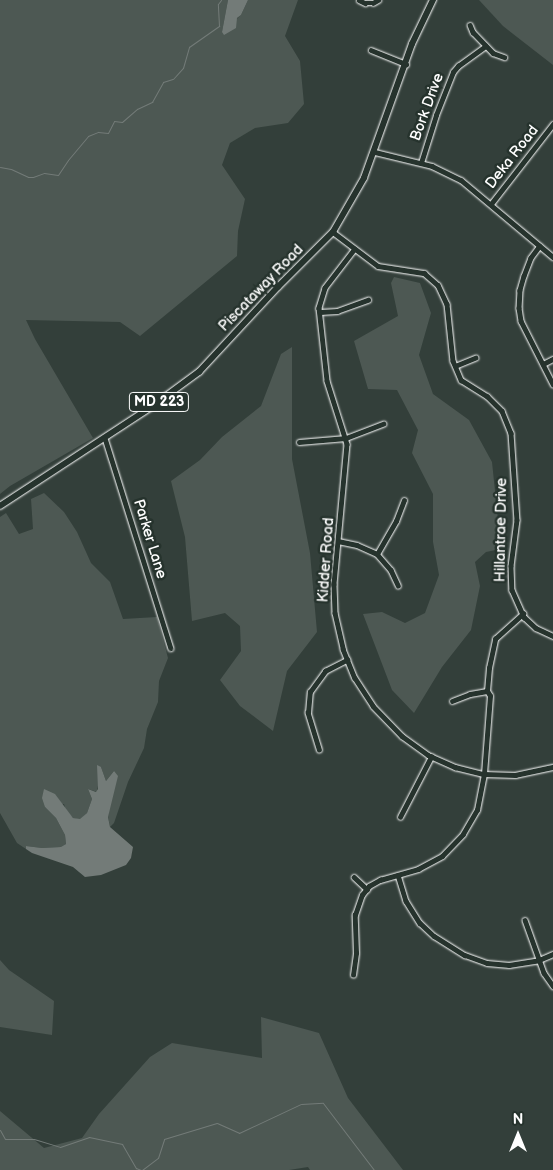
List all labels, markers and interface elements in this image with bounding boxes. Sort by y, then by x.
street label: Bork Drive [406,71,448,143]
street label: Deka Road [482,122,542,192]
street label: Piscataway Road [215,240,307,336]
road number: MD 223 [128,391,190,414]
street label: Hillantrae Drive [491,478,511,582]
street label: Parker Lane [129,497,171,581]
street label: Kidder Road [314,517,338,603]
north arrow [493,1110,543,1160]
text: N [513,1111,523,1128]

